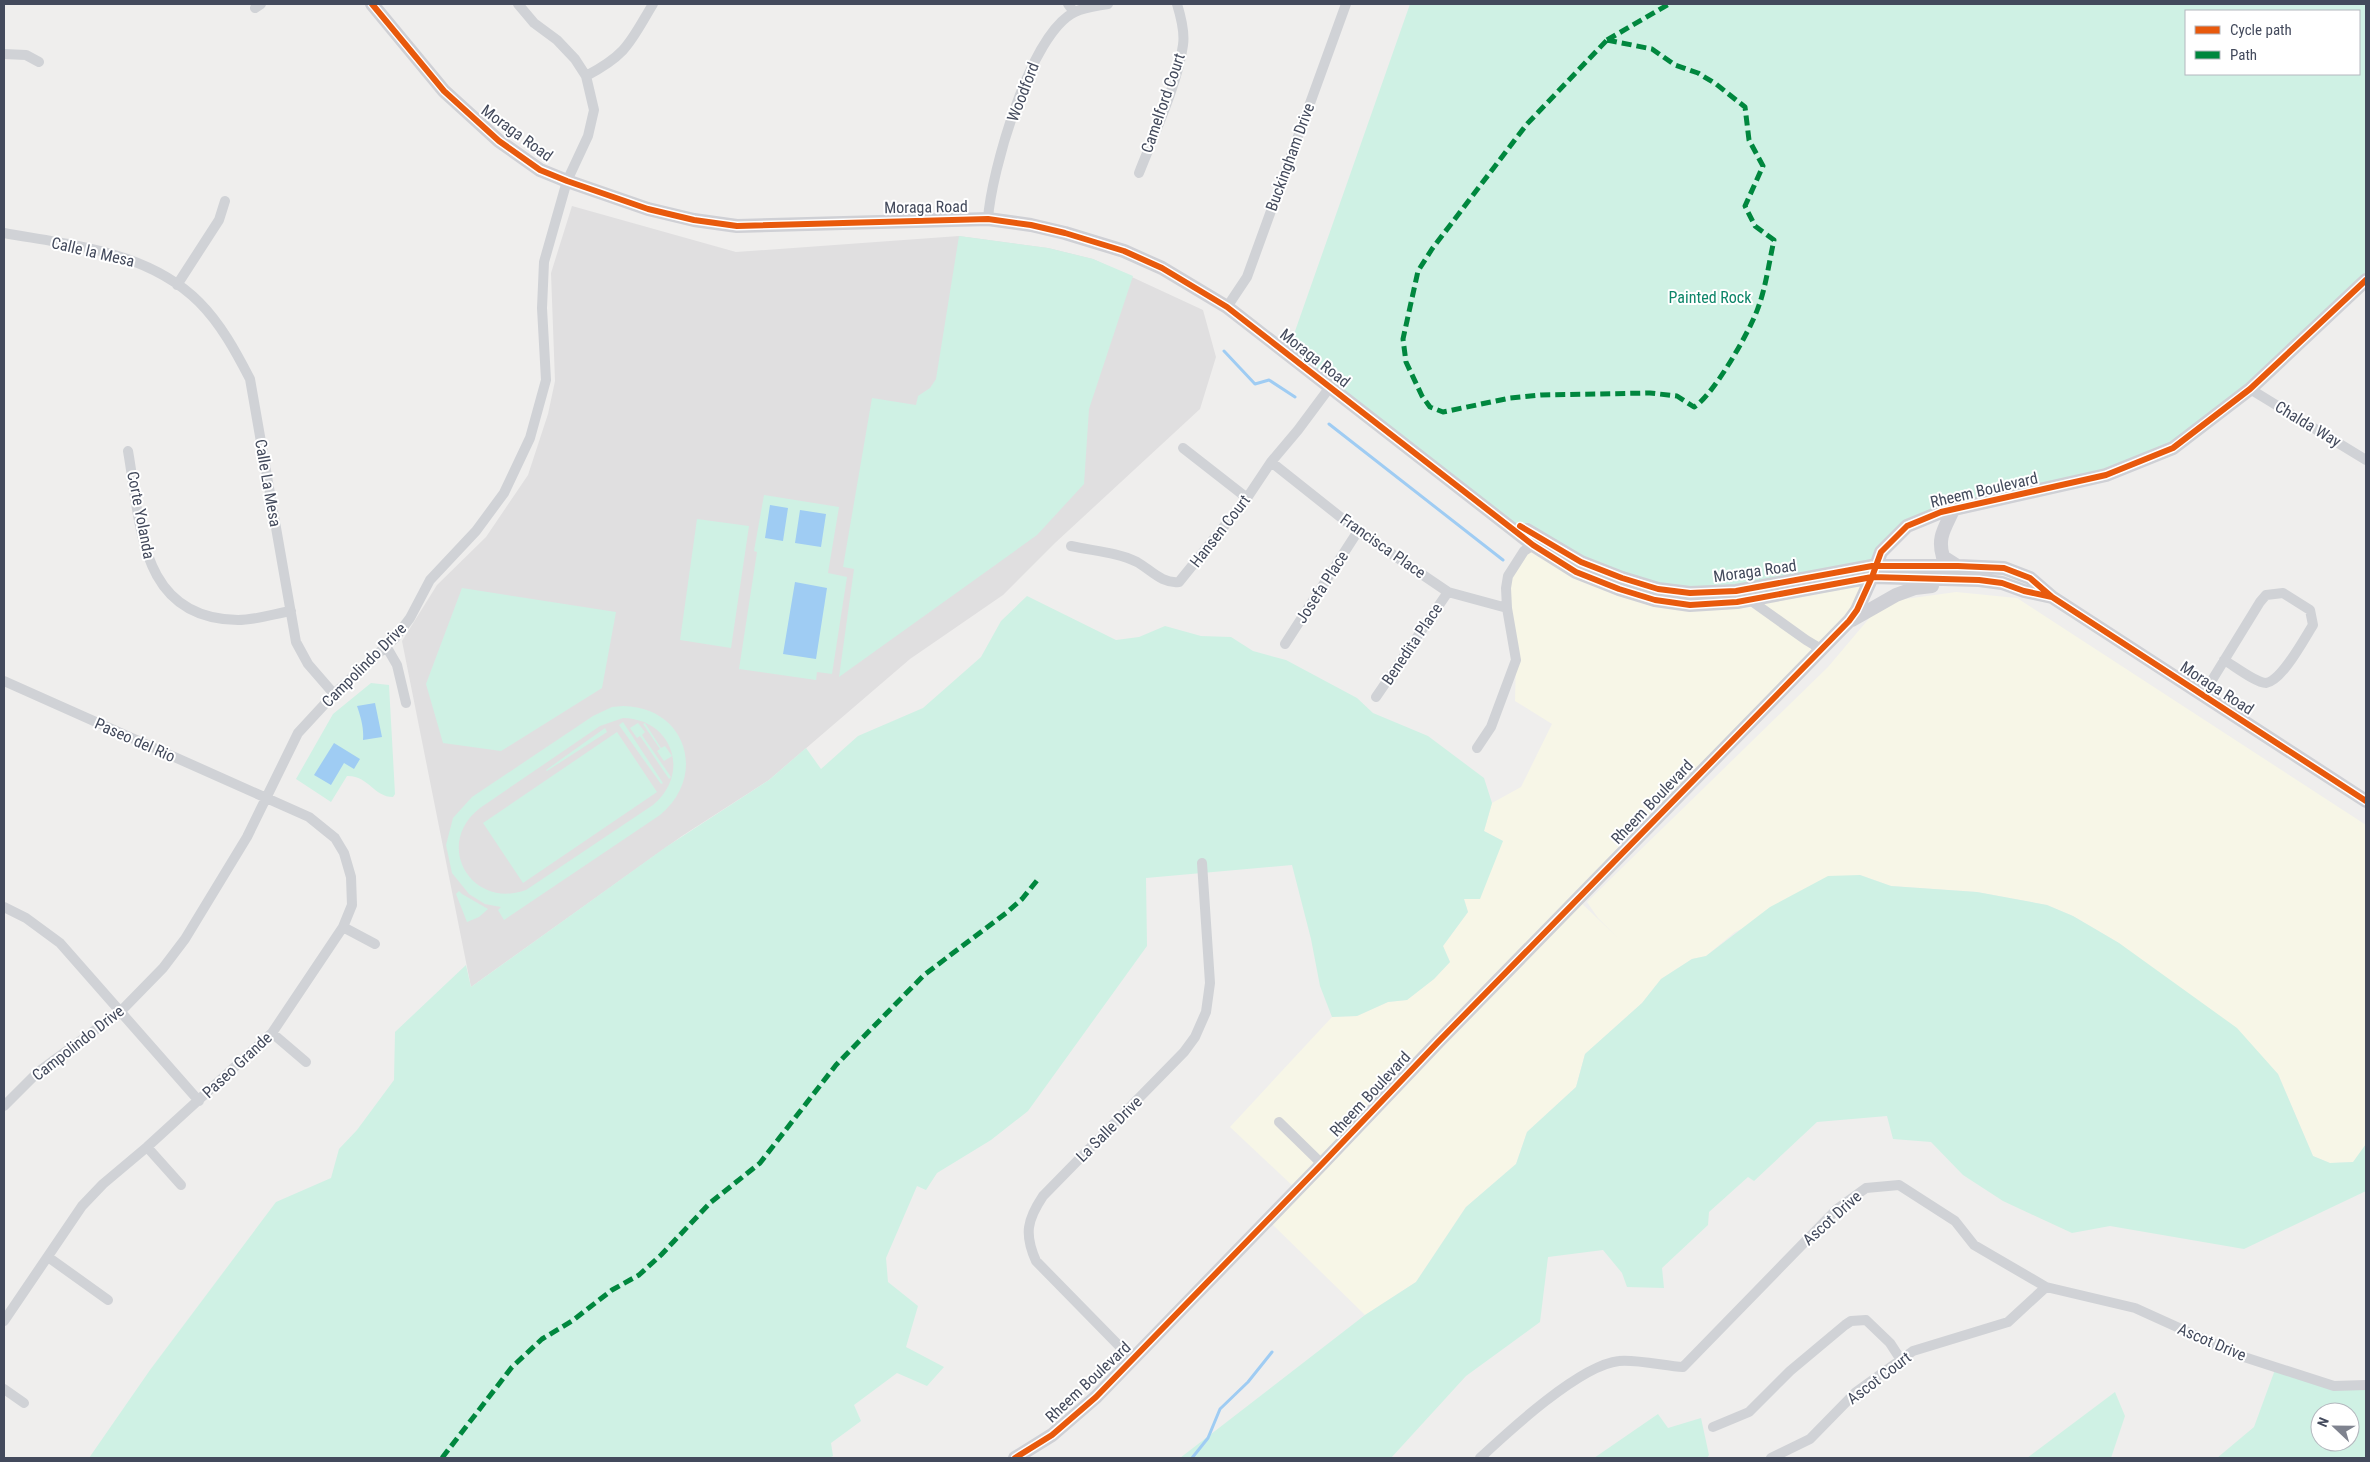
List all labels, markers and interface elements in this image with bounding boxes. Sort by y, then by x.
legend [2185,10,2360,75]
text: Cycle path [2230,21,2292,39]
text: Path [2230,46,2257,64]
street label: Camelford Court [1137,50,1189,155]
street label: Woodford [1003,60,1043,124]
street label: Buckingham Drive [1262,100,1318,214]
street label: Moraga Road [478,101,556,165]
street label: Moraga Road [884,197,968,217]
street label: Calle la Mesa [50,233,136,271]
park label: Painted Rock [1669,288,1752,307]
street label: Moraga Road [1276,325,1354,391]
street label: Chalda Way [2272,397,2345,451]
street label: Calle La Mesa [251,438,285,528]
street label: Rheem Boulevard [1928,468,2040,512]
street label: Corte Yolanda [123,470,159,560]
street label: Hansen Court [1186,491,1254,571]
street label: Francisca Place [1337,510,1429,582]
street label: Josefa Place [1292,547,1352,627]
street label: Moraga Road [1712,556,1798,586]
street label: Benedita Place [1378,600,1446,688]
street label: Campolindo Drive [318,619,410,711]
street label: Moraga Road [2177,657,2257,719]
street label: Paseo del Rio [92,714,178,766]
street label: Rheem Boulevard [1607,756,1697,848]
street label: Campolindo Drive [28,1001,128,1085]
street label: Paseo Grande [198,1028,276,1102]
street label: Rheem Boulevard [1326,1047,1414,1141]
street label: La Salle Drive [1072,1092,1146,1166]
street label: Ascot Drive [1799,1187,1865,1249]
street label: Ascot Drive [2175,1319,2249,1365]
street label: Rheem Boulevard [1041,1338,1135,1426]
street label: Ascot Court [1843,1348,1915,1408]
north arrow [2310,1402,2360,1452]
text: N [2314,1415,2332,1429]

